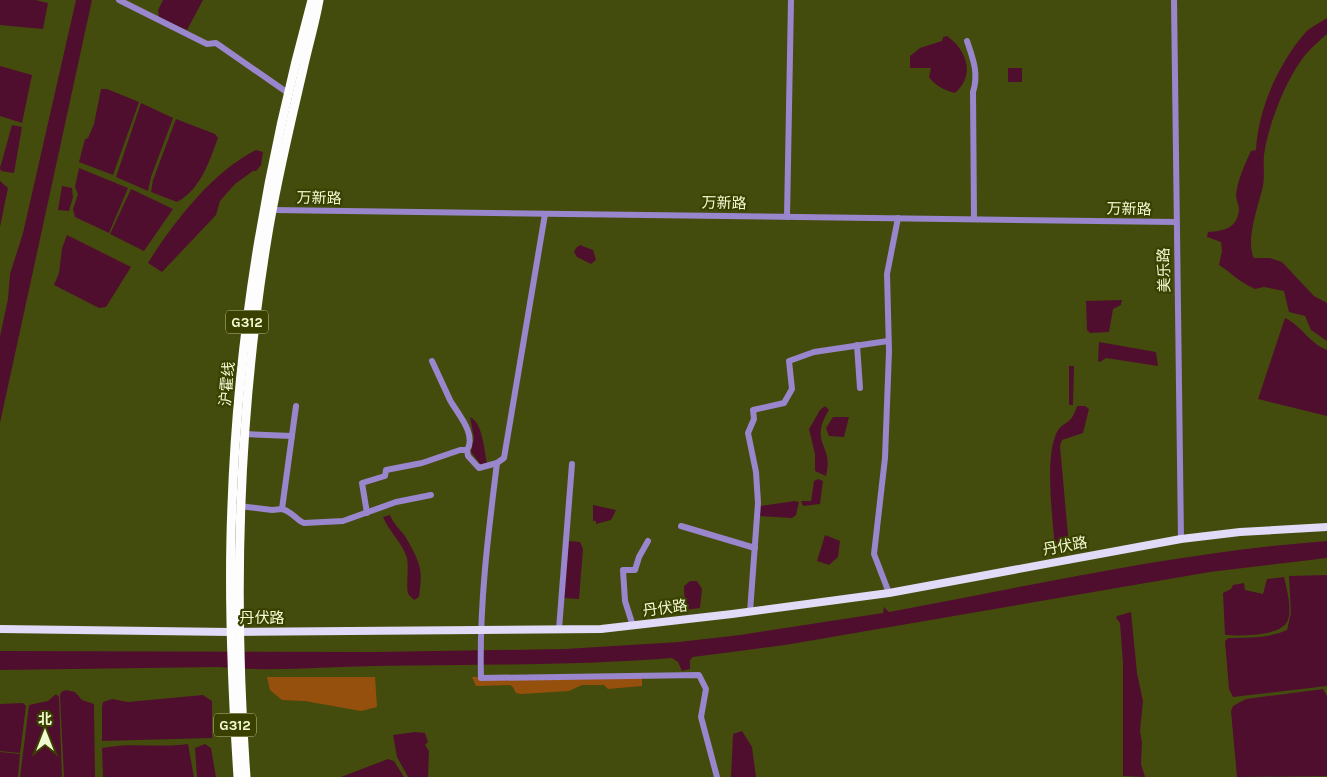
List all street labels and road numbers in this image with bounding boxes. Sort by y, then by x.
street label: 万新路 [296,189,342,207]
street label: 万新路 [701,194,747,212]
street label: 万新路 [1106,200,1152,218]
street label: 美乐路 [1155,247,1173,293]
road number: G312 [226,311,268,334]
street label: 沪霍线 [216,361,238,407]
street label: 丹伏路 [1041,533,1089,559]
street label: 丹伏路 [642,596,688,620]
street label: 丹伏路 [239,609,285,627]
road number: G312 [214,714,256,736]

